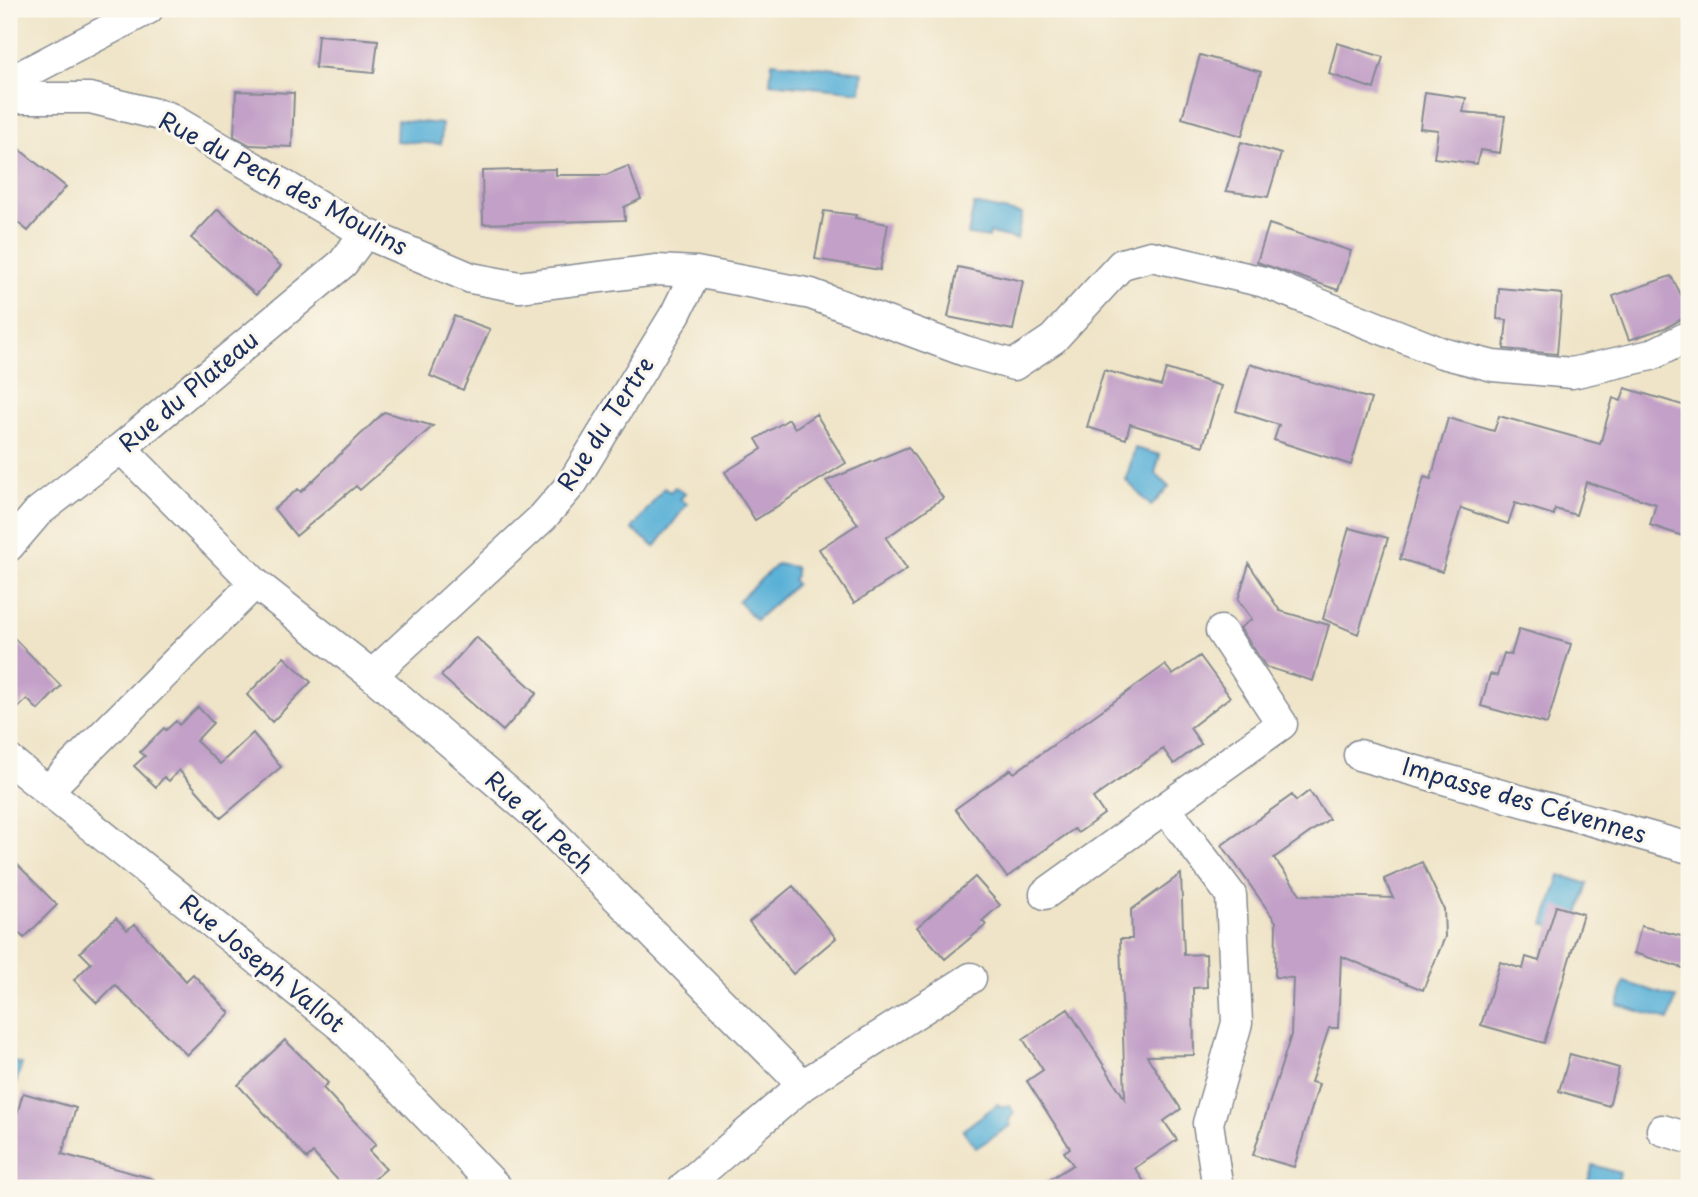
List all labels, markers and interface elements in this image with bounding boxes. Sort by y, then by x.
street label: Rue du Pech des Moulins [153,101,415,263]
street label: Rue du Plateau [110,321,265,460]
street label: Rue du Tertre [547,348,661,497]
street label: Impasse des Cévennes [1398,747,1651,851]
street label: Rue du Pech [478,761,603,882]
street label: Rue Joseph Vallot [173,885,354,1040]

